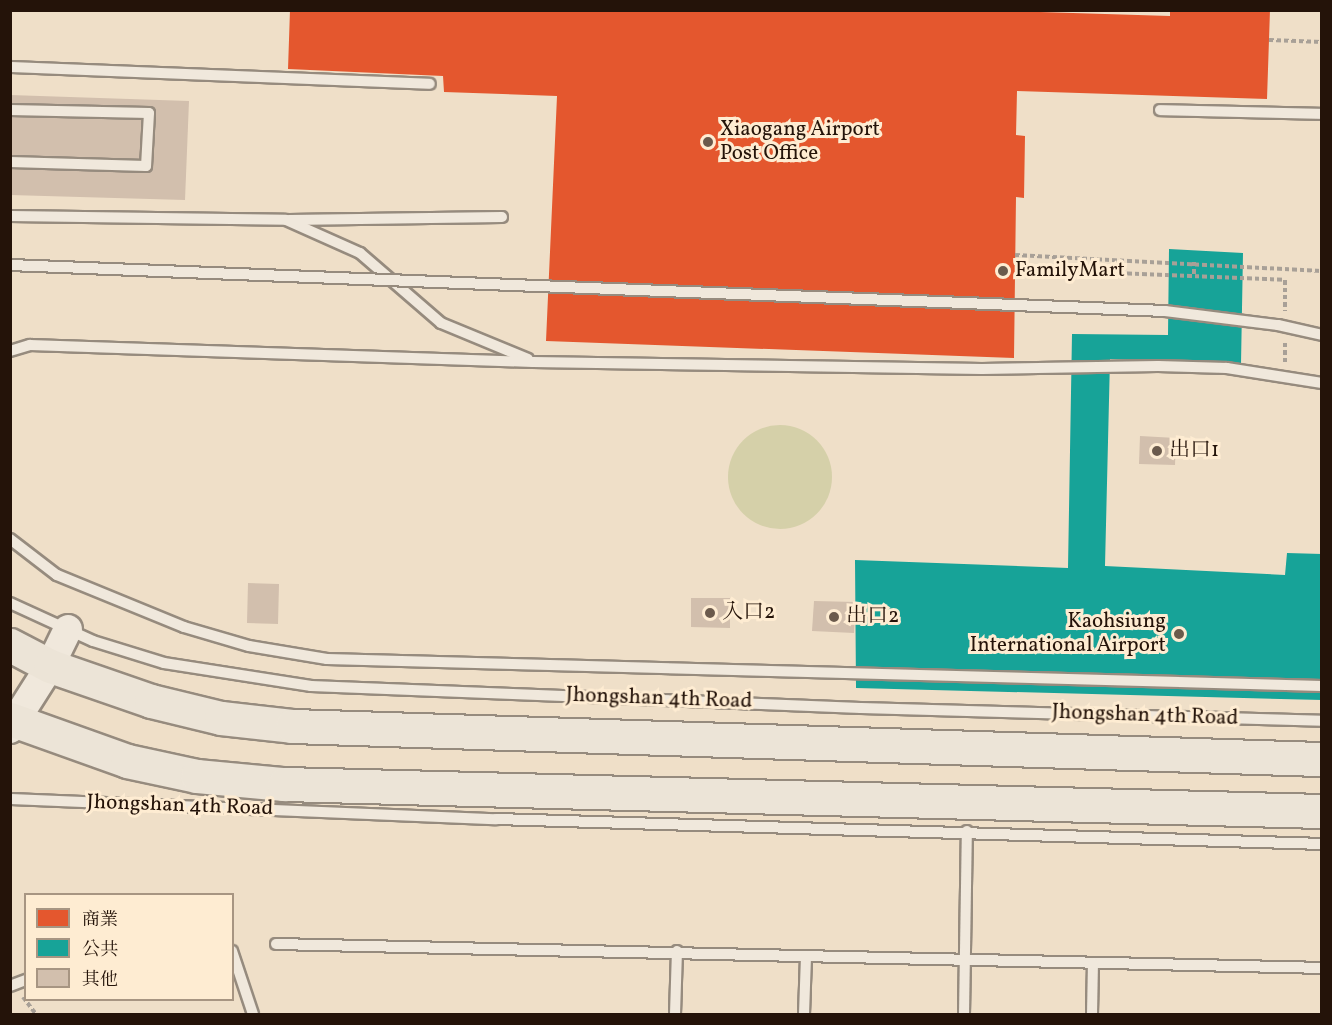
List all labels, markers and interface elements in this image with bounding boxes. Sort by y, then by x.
place label: Xiaogang Airport Post Office [720,117,880,167]
marker: Xiaogang Airport Post Office [701,135,715,149]
place label: FamilyMart [1015,258,1125,284]
marker: FamilyMart [996,264,1010,278]
place label: 出口1 [1169,438,1219,464]
marker: 出口1 [1150,444,1164,458]
place label: 入口2 [722,600,775,626]
place label: 出口2 [846,604,899,630]
marker: 入口2 [703,606,717,620]
place label: Kaohsiung International Airport [970,609,1166,659]
marker: 出口2 [827,610,841,624]
marker: Kaohsiung International Airport [1170,625,1188,643]
street label: Jhongshan 4th Road [565,683,753,715]
street label: Jhongshan 4th Road [1051,700,1239,732]
street label: Jhongshan 4th Road [86,790,274,822]
legend [24,893,234,1001]
text: 商業 [82,908,118,933]
text: 公共 [82,938,118,963]
text: 其他 [82,968,118,993]

